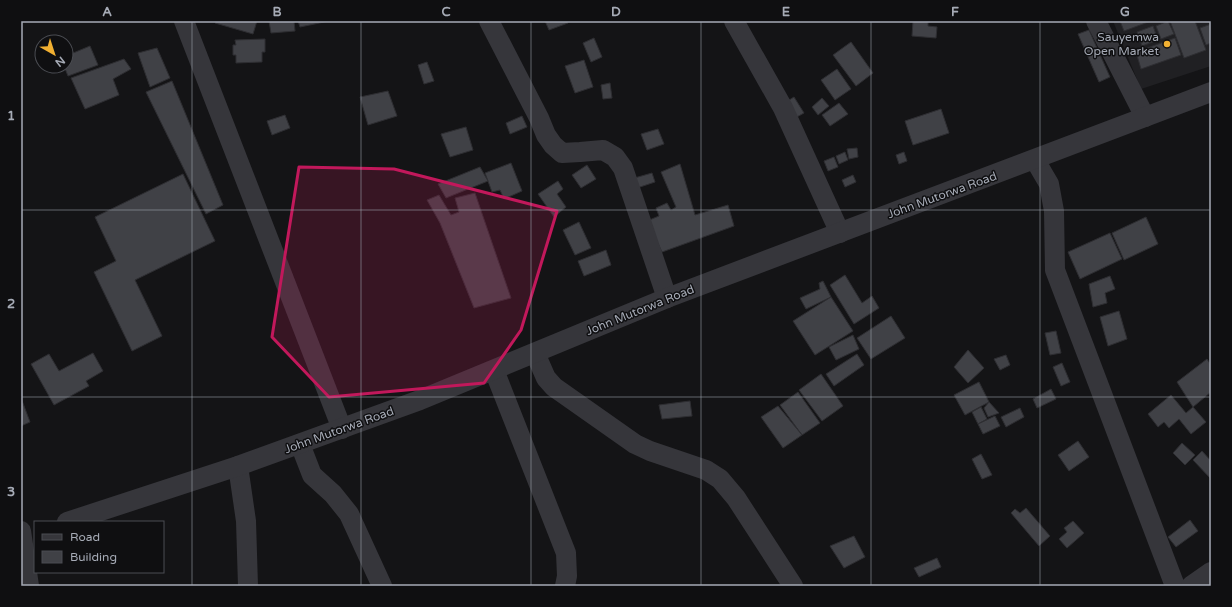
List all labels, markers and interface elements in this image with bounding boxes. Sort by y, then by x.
text: A [102,4,112,20]
text: B [272,4,282,20]
text: C [441,4,451,20]
text: D [611,4,621,20]
text: E [782,4,790,20]
text: F [951,4,959,20]
text: G [1120,4,1130,20]
place label: Sauyemwa Open Market [1084,30,1159,58]
north arrow [34,34,74,74]
marker: Sauyemwa Open Market [1162,39,1172,49]
text: N [52,54,68,69]
text: 1 [7,108,15,124]
street label: John Mutorwa Road [885,169,999,221]
street label: John Mutorwa Road [584,282,696,338]
text: 2 [7,296,15,312]
street label: John Mutorwa Road [282,404,396,456]
text: 3 [7,484,15,500]
legend [34,521,164,573]
text: Road [70,530,100,544]
text: Building [70,550,117,564]

